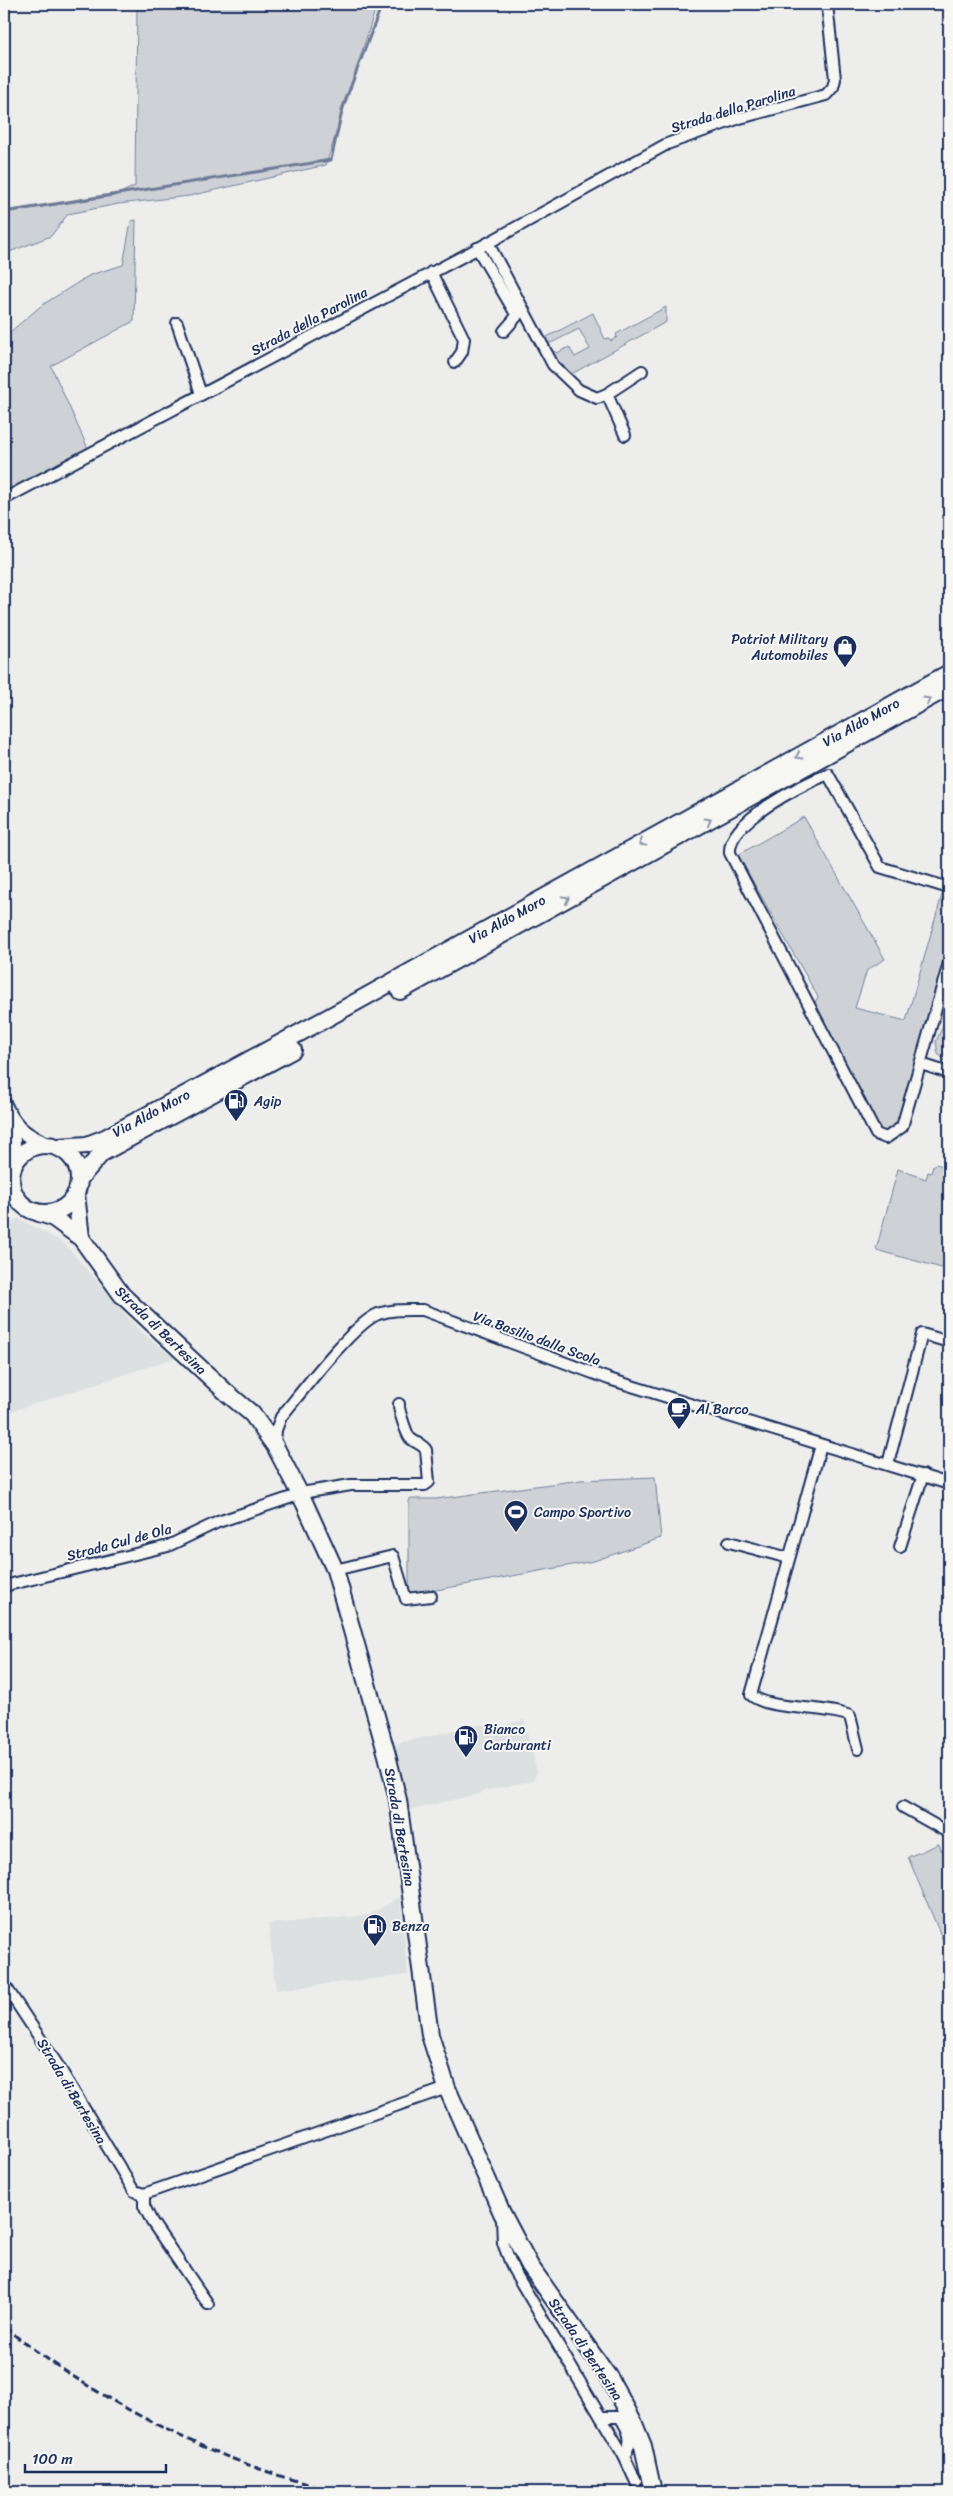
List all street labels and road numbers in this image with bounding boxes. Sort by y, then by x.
street label: Strada della Parolina [668,78,799,140]
street label: Strada della Parolina [246,280,373,363]
street label: Via Aldo Moro [818,691,905,754]
street label: Via Aldo Moro [464,888,551,951]
street label: Via Aldo Moro [108,1082,195,1145]
street label: Strada di Bertesina [109,1280,213,1381]
street label: Via Basilio dalla Scola [469,1304,604,1373]
street label: Strada Cul de Ola [64,1516,175,1569]
street label: Strada di Bertesina [377,1766,422,1888]
street label: Strada di Bertesina [30,2033,113,2149]
street label: Strada di Bertesina [542,2293,630,2406]

